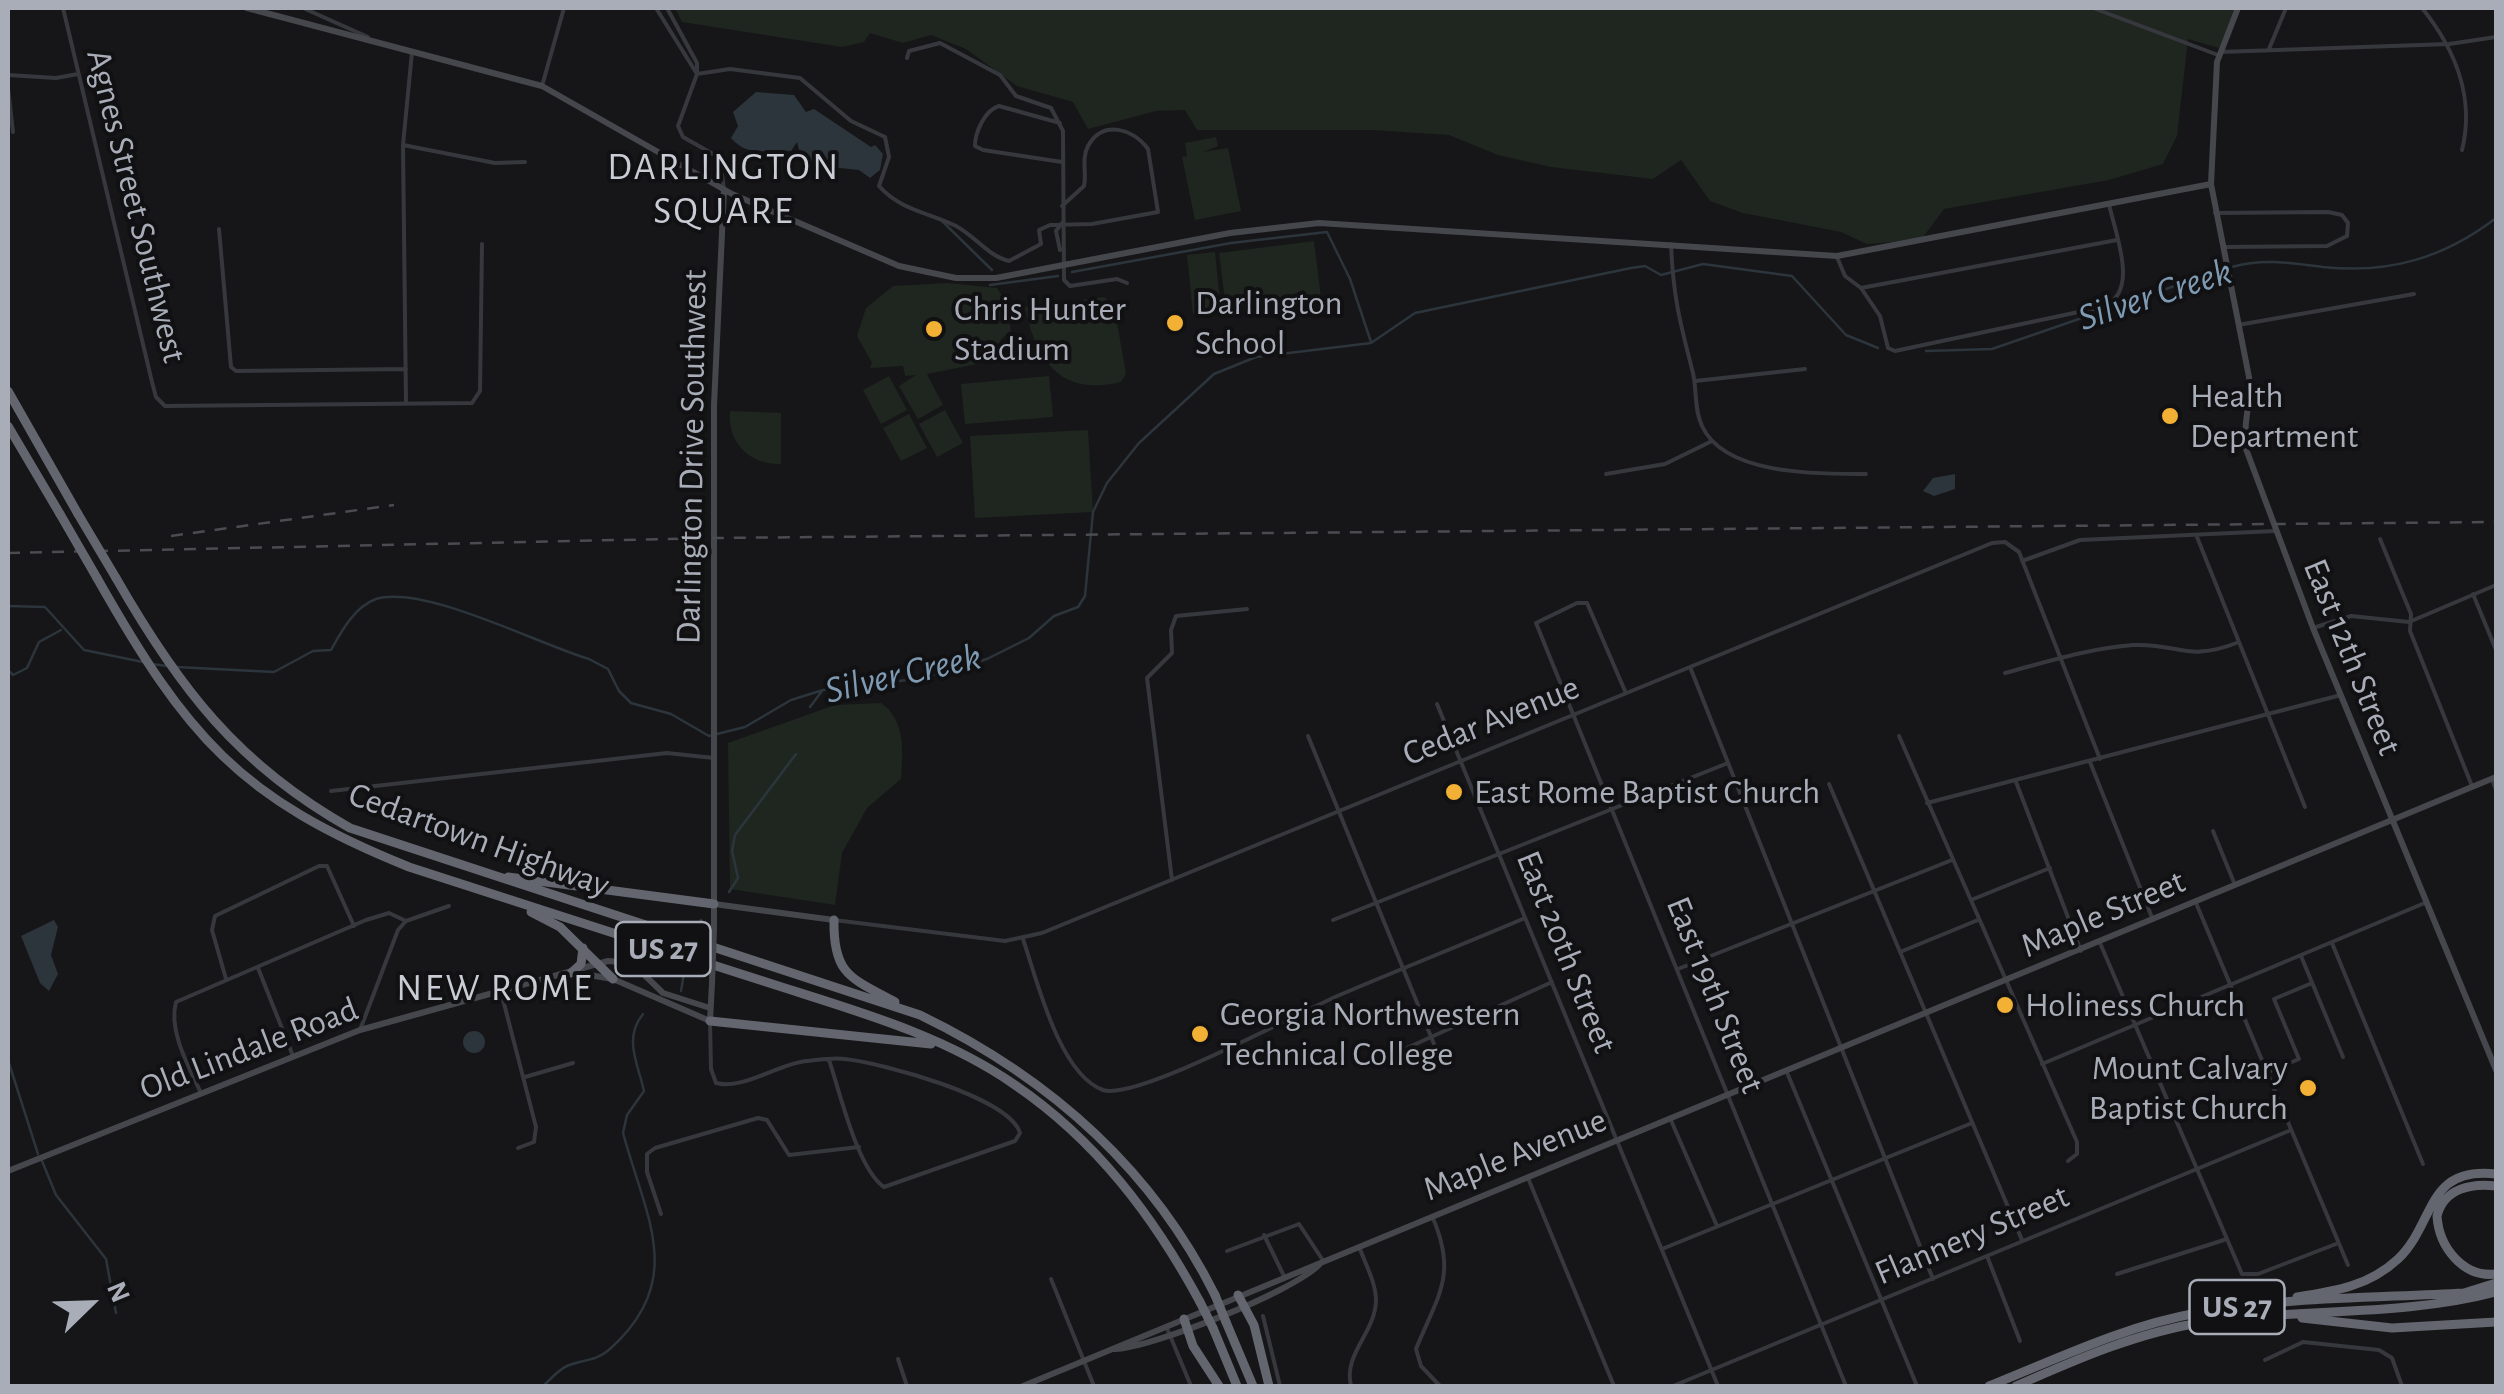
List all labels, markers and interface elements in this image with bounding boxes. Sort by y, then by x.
street label: Agnes Street Southwest [77,45,195,367]
district label: DARLINGTON SQUARE [607,145,841,234]
water label: Silver Creek [2072,249,2238,341]
street label: Darlington Drive Southwest [668,269,716,645]
place label: Darlington School [1195,282,1343,364]
place label: Chris Hunter Stadium [954,288,1126,370]
marker: Darlington School [1164,312,1186,334]
marker: Chris Hunter Stadium [923,318,945,340]
place label: Health Department [2190,375,2358,457]
marker: Health Department [2159,405,2181,427]
street label: East 12th Street [2294,553,2410,761]
water label: Silver Creek [821,634,985,714]
street label: Cedar Avenue [1397,667,1585,775]
place label: East Rome Baptist Church [1474,771,1820,813]
street label: Cedartown Highway [343,773,615,907]
marker: East Rome Baptist Church [1443,781,1465,803]
street label: East 20th Street [1506,845,1626,1059]
street label: Maple Street [2015,861,2191,967]
street label: East 19th Street [1657,891,1773,1099]
road number: US 27 [616,922,710,976]
district label: NEW ROME [396,966,594,1012]
place label: Holiness Church [2025,984,2245,1026]
street label: Old Lindale Road [134,988,364,1110]
place label: Georgia Northwestern Technical College [1220,993,1520,1075]
marker: Holiness Church [1994,994,2016,1016]
marker: Georgia Northwestern Technical College [1189,1023,1211,1045]
place label: Mount Calvary Baptist Church [2089,1047,2288,1129]
marker: Mount Calvary Baptist Church [2297,1077,2319,1099]
street label: Maple Avenue [1417,1099,1613,1211]
street label: Flannery Street [1869,1175,2075,1295]
north arrow [40,1254,140,1354]
text: N [101,1278,134,1307]
road number: US 27 [2190,1280,2284,1334]

